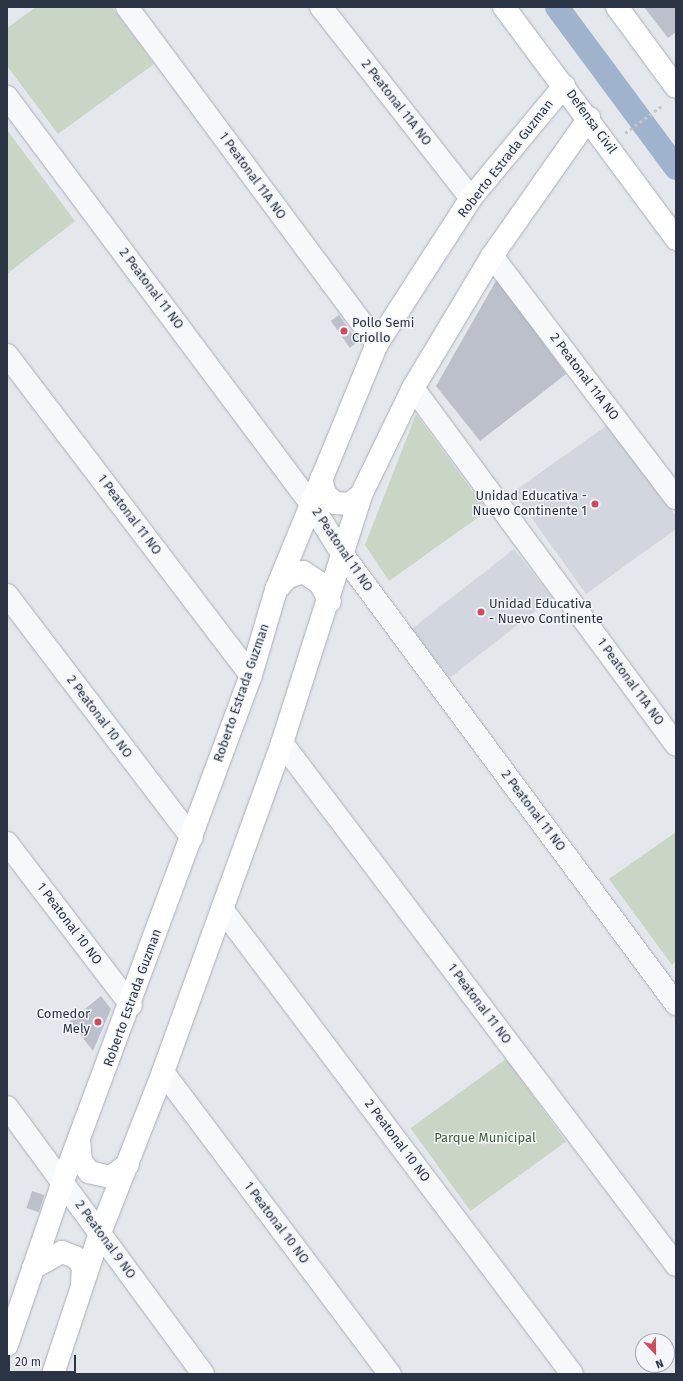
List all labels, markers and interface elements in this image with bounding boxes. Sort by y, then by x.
street label: 2 Peatonal 11A NO [358,57,434,149]
street label: Defensa Civil [562,87,620,157]
street label: Roberto Estrada Guzman [455,97,557,221]
street label: 1 Peatonal 11A NO [215,129,289,223]
street label: 2 Peatonal 11 NO [115,245,187,333]
place label: Pollo Semi Criollo [352,316,414,347]
marker: Pollo Semi Criollo [339,326,349,336]
street label: 2 Peatonal 11A NO [546,330,622,424]
street label: 1 Peatonal 11 NO [94,472,164,558]
place label: Unidad Educativa - Nuevo Continente 1 [473,489,587,520]
marker: Unidad Educativa - Nuevo Continente 1 [590,499,600,509]
street label: 2 Peatonal 11 NO [308,505,376,595]
place label: Unidad Educativa - Nuevo Continente [489,597,603,628]
marker: Unidad Educativa - Nuevo Continente [476,607,486,617]
street label: Roberto Estrada Guzman [211,622,273,764]
street label: 1 Peatonal 11A NO [593,635,667,729]
street label: 2 Peatonal 10 NO [63,673,135,761]
street label: 2 Peatonal 11 NO [497,767,569,855]
street label: 1 Peatonal 10 NO [33,880,105,968]
street label: Roberto Estrada Guzman [101,927,165,1069]
street label: 1 Peatonal 11 NO [444,961,514,1047]
place label: Comedor Mely [37,1007,90,1038]
marker: Comedor Mely [93,1017,103,1027]
street label: 2 Peatonal 10 NO [361,1097,433,1185]
park label: Parque Municipal [434,1130,536,1146]
street label: 1 Peatonal 10 NO [240,1179,312,1267]
street label: 2 Peatonal 9 NO [71,1198,139,1282]
north arrow [635,1333,675,1373]
scale bar [10,1347,78,1373]
text: 20 m [15,1355,41,1369]
text: N [653,1356,665,1371]

